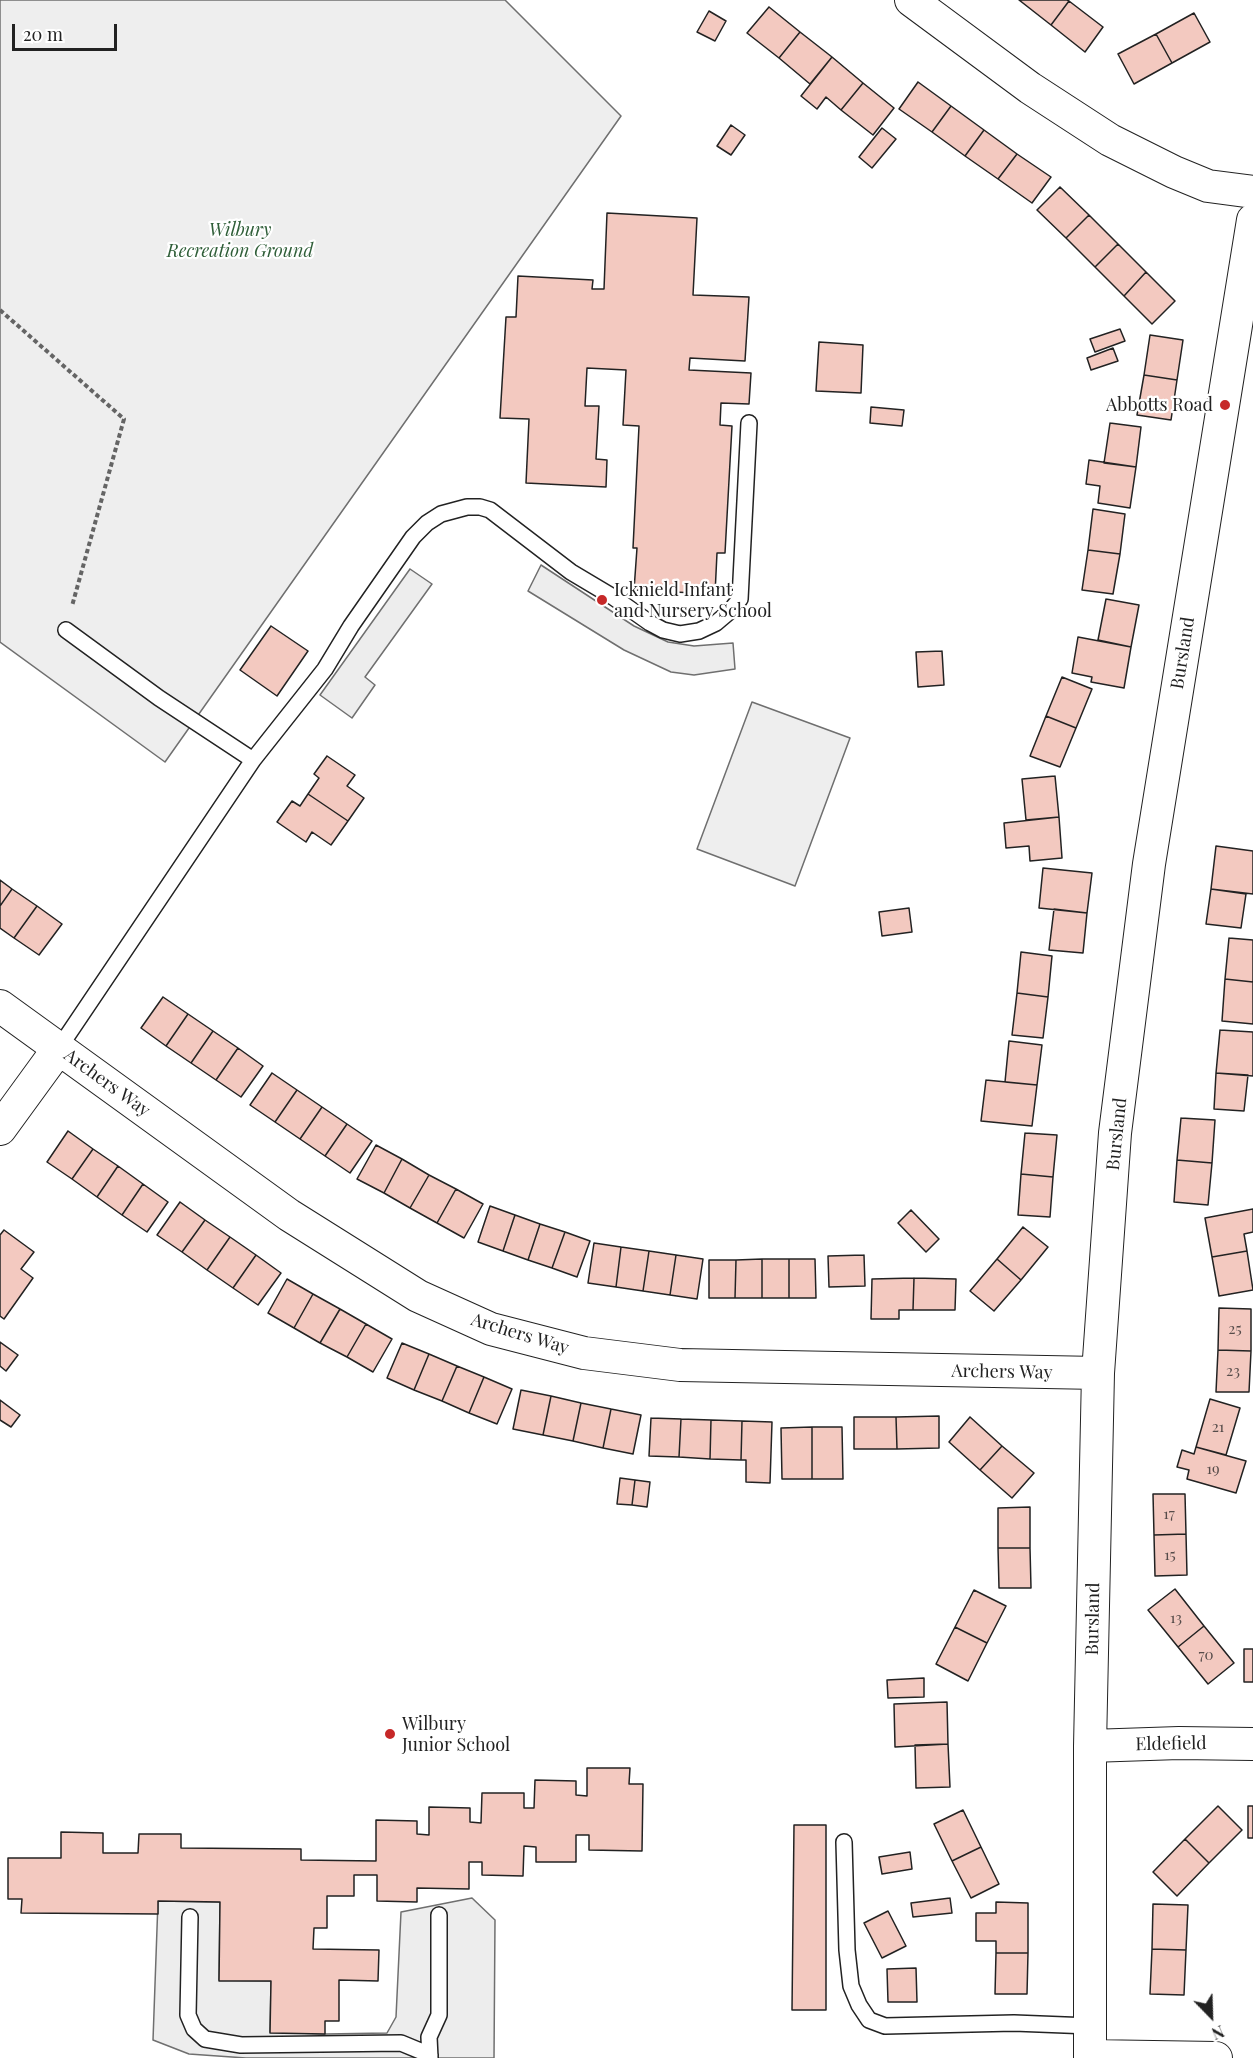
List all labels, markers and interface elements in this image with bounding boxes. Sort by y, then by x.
scale bar [15,12,120,50]
text: 20 m [23,22,63,46]
park label: Wilbury Recreation Ground [167,219,313,262]
place label: Abbotts Road [1106,394,1213,416]
marker: Abbotts Road [1218,398,1232,412]
place label: Icknield Infant and Nursery School [614,579,772,622]
marker: Icknield Infant and Nursery School [595,593,609,607]
street label: Bursland [1167,615,1199,691]
street label: Archers Way [60,1044,154,1122]
street label: Bursland [1102,1097,1132,1171]
street label: Archers Way [468,1309,572,1359]
house number: 25 [1228,1320,1242,1338]
street label: Archers Way [951,1360,1053,1384]
house number: 23 [1226,1362,1240,1380]
house number: 21 [1212,1418,1224,1436]
house number: 19 [1206,1460,1220,1478]
house number: 17 [1163,1505,1175,1523]
house number: 15 [1164,1546,1176,1564]
street label: Bursland [1082,1582,1104,1656]
house number: 13 [1170,1609,1182,1627]
house number: 70 [1198,1646,1214,1664]
place label: Wilbury Junior School [402,1713,510,1756]
marker: Wilbury Junior School [383,1727,397,1741]
street label: Eldefield [1135,1733,1207,1755]
north arrow [1181,1986,1241,2046]
text: N [1209,2021,1228,2045]

